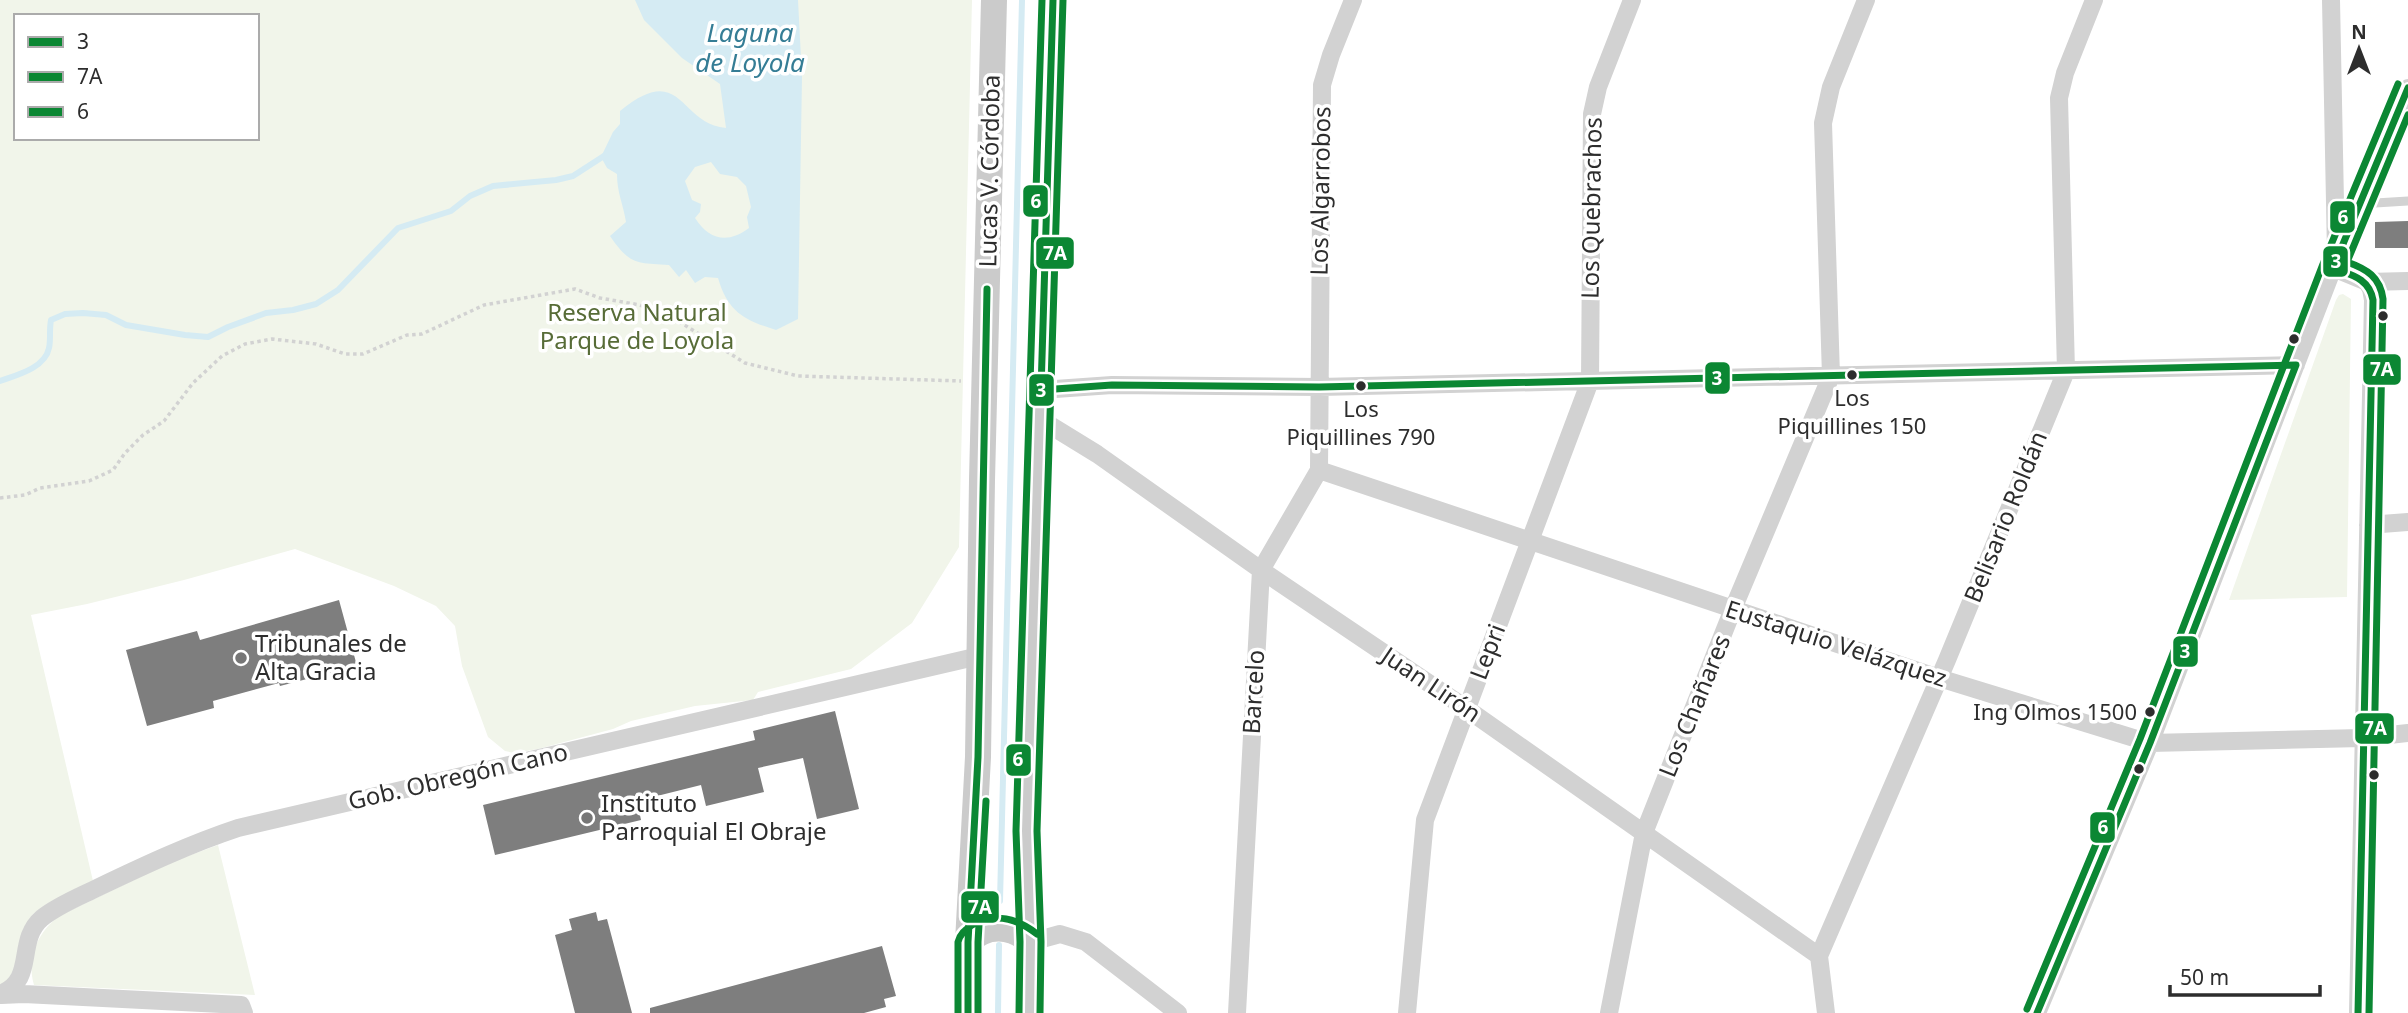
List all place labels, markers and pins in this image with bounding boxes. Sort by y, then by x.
unlabelled marker [2376,309,2390,323]
unlabelled marker [2287,332,2301,346]
marker: Los Piquillines 150 [1845,368,1859,382]
marker: Los Piquillines 790 [1354,379,1368,393]
place label: Los Piquillines 150 [1778,382,1926,440]
place label: Los Piquillines 790 [1287,393,1435,451]
place label: Tribunales de Alta Gracia [255,626,407,687]
marker: Tribunales de Alta Gracia [233,650,249,666]
place label: Ing Olmos 1500 [1973,696,2137,726]
marker: Ing Olmos 1500 [2143,705,2157,719]
unlabelled marker [2132,762,2146,776]
unlabelled marker [2367,768,2381,782]
place label: Instituto Parroquial El Obraje [601,786,826,847]
marker: Instituto Parroquial El Obraje [579,810,595,826]

